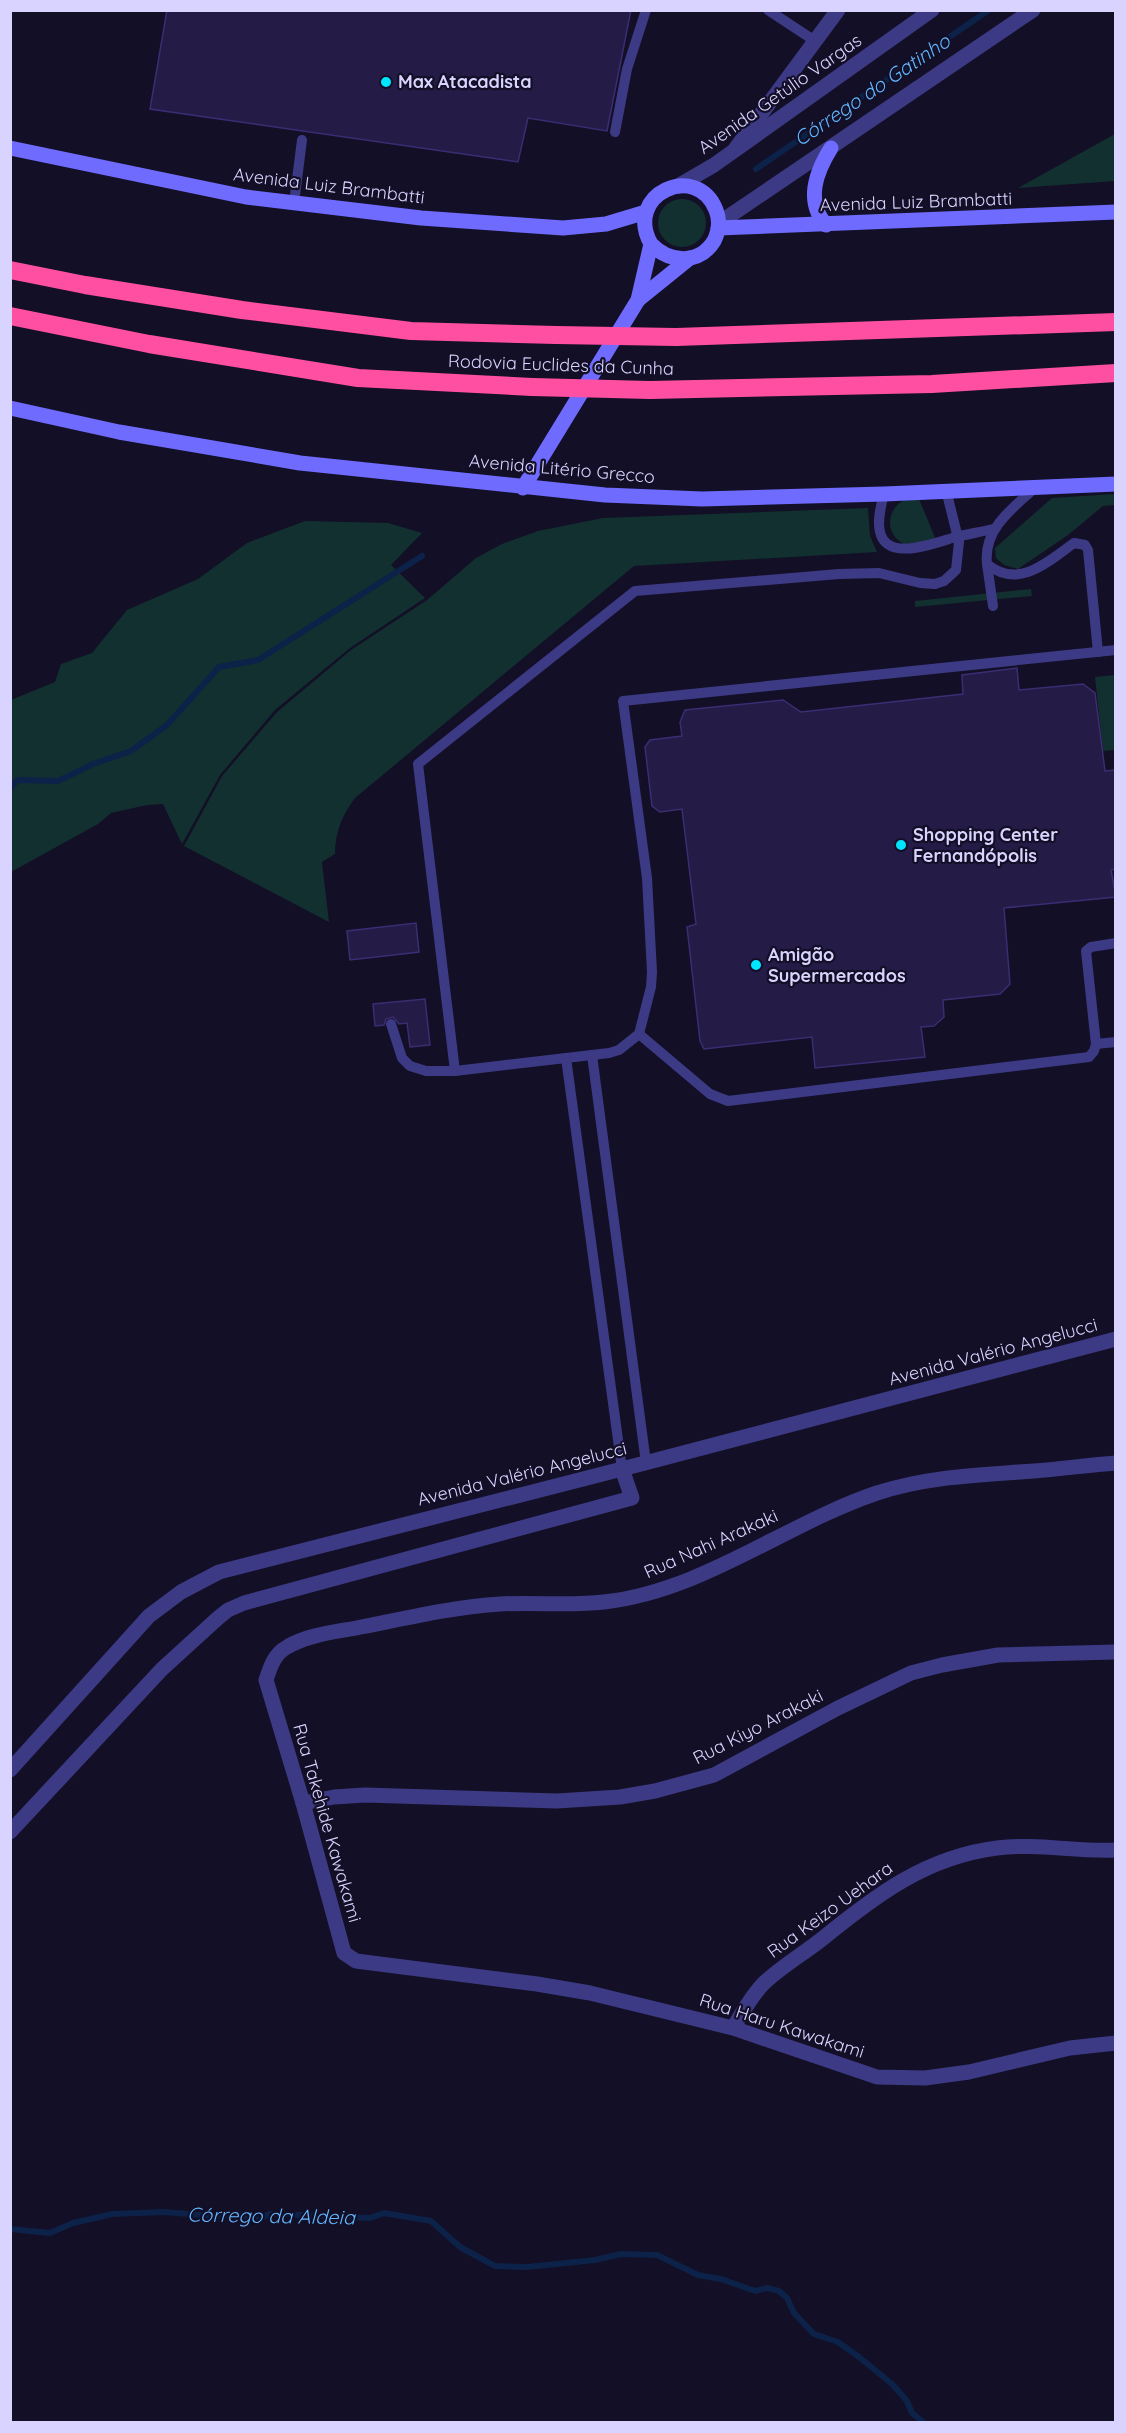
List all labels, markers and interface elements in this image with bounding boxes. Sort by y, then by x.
street label: Avenida Getúlio Vargas [694,28,866,159]
water label: Córrego do Gatinho [789,28,955,151]
place label: Max Atacadista [398,70,532,93]
marker: Max Atacadista [379,75,393,89]
street label: Avenida Luiz Brambatti [232,162,426,209]
street label: Avenida Luiz Brambatti [819,187,1013,216]
street label: Rodovia Euclides da Cunha [448,349,674,380]
street label: Avenida Litério Grecco [468,449,656,488]
place label: Shopping Center Fernandópolis [913,823,1058,867]
marker: Shopping Center Fernandópolis [894,838,908,852]
place label: Amigão Supermercados [768,943,906,987]
marker: Amigão Supermercados [749,958,763,972]
street label: Avenida Valério Angelucci [886,1313,1100,1390]
street label: Avenida Valério Angelucci [415,1436,629,1511]
street label: Rua Nahi Arakaki [640,1504,781,1583]
street label: Rua Kiyo Arakaki [689,1684,827,1769]
street label: Rua Takehide Kawakami [288,1721,367,1925]
street label: Rua Keizo Uehara [762,1856,897,1963]
street label: Rua Haru Kawakami [697,1988,868,2063]
water label: Córrego da Aldeia [187,2202,357,2229]

